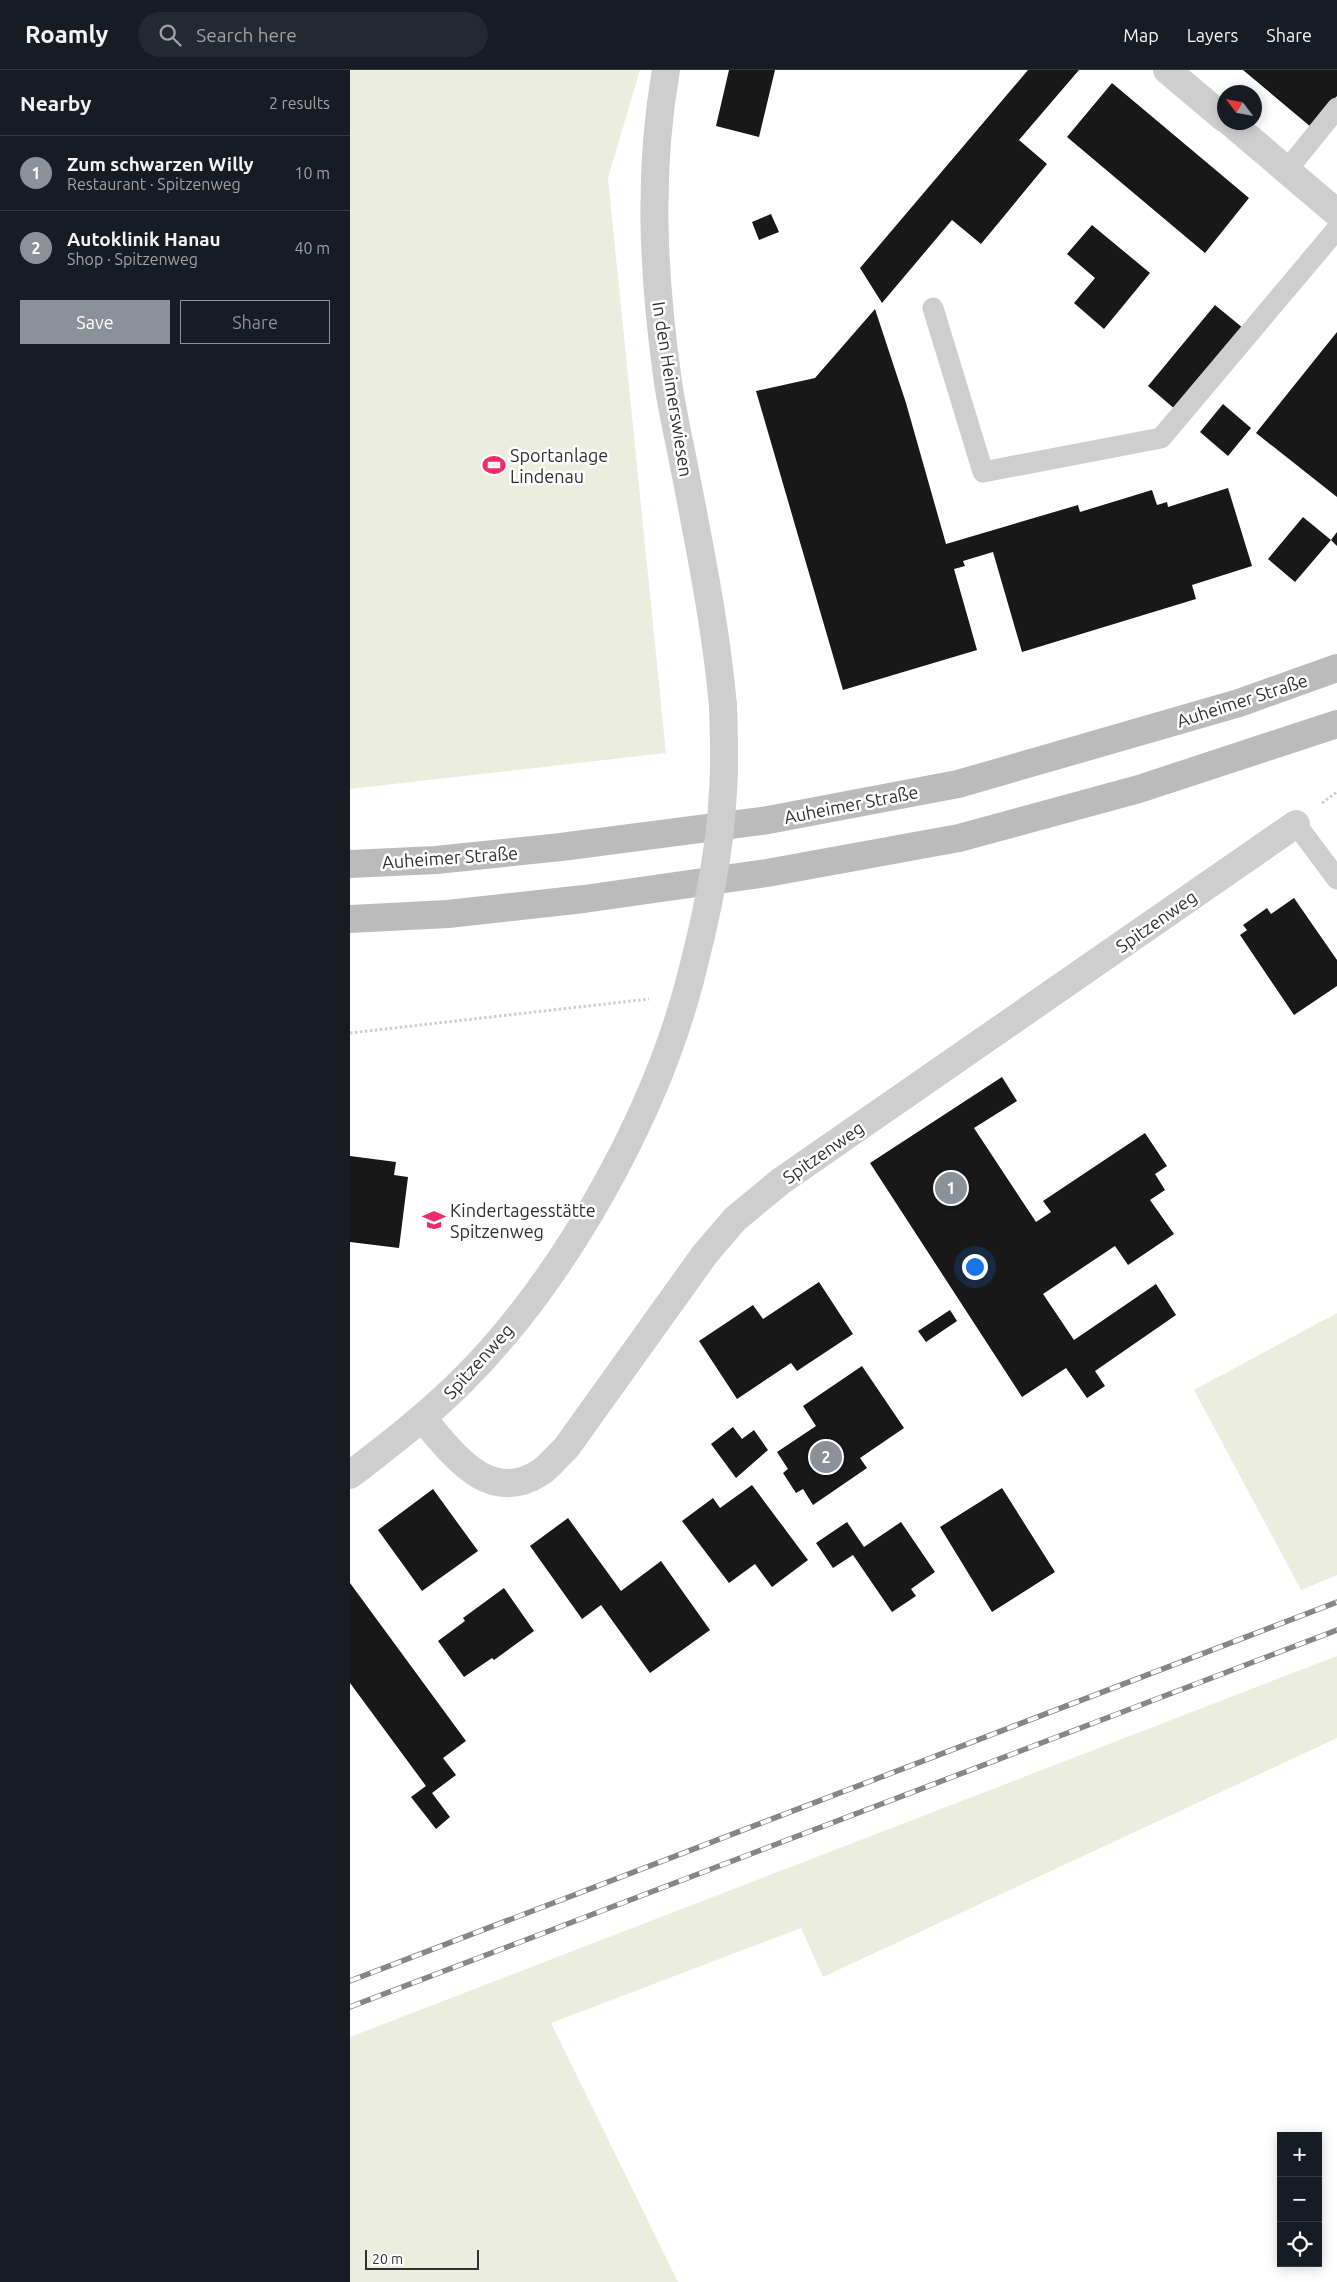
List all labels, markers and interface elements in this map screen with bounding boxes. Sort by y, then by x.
search box [138,12,488,57]
text: Roamly [25,21,108,48]
icon: search [156,21,184,49]
text: Search here [196,24,297,46]
text: Map [1123,25,1159,45]
text: Layers [1187,25,1238,45]
text: Share [1266,25,1312,45]
north arrow [1217,85,1262,130]
text: Nearby [20,91,91,115]
text: 2 results [269,94,330,112]
text: Zum schwarzen Willy [67,153,254,175]
text: 1 [31,164,41,182]
text: 10 m [294,164,330,182]
text: Restaurant · Spitzenweg [67,175,241,193]
text: Autoklinik Hanau [67,228,221,250]
text: 2 [31,239,41,257]
text: 40 m [294,239,330,257]
text: Shop · Spitzenweg [67,250,198,268]
button: Save [20,300,170,344]
button: Share [180,300,330,344]
street label: In den Heimerswiesen [649,300,697,478]
place label: Sportanlage Lindenau [510,445,608,486]
sports icon: Sportanlage Lindenau [481,452,507,478]
street label: Auheimer Straße [1174,669,1310,731]
street label: Auheimer Straße [782,781,920,827]
street label: Auheimer Straße [381,842,519,872]
street label: Spitzenweg [1112,886,1200,956]
street label: Spitzenweg [779,1117,867,1187]
pin: 1 [935,1169,967,1207]
place label: Kindertagesstätte Spitzenweg [450,1200,596,1241]
school or university icon: Kindertagesstätte Spitzenweg [421,1207,447,1233]
your location [962,1254,988,1280]
street label: Spitzenweg [439,1319,517,1403]
pin: 2 [810,1438,842,1476]
map controls [1277,2132,1322,2267]
button: + [1277,2132,1322,2177]
button: − [1277,2177,1322,2222]
button: locate [1277,2222,1322,2267]
scale bar [365,2247,479,2270]
text: 20 m [372,2251,403,2267]

